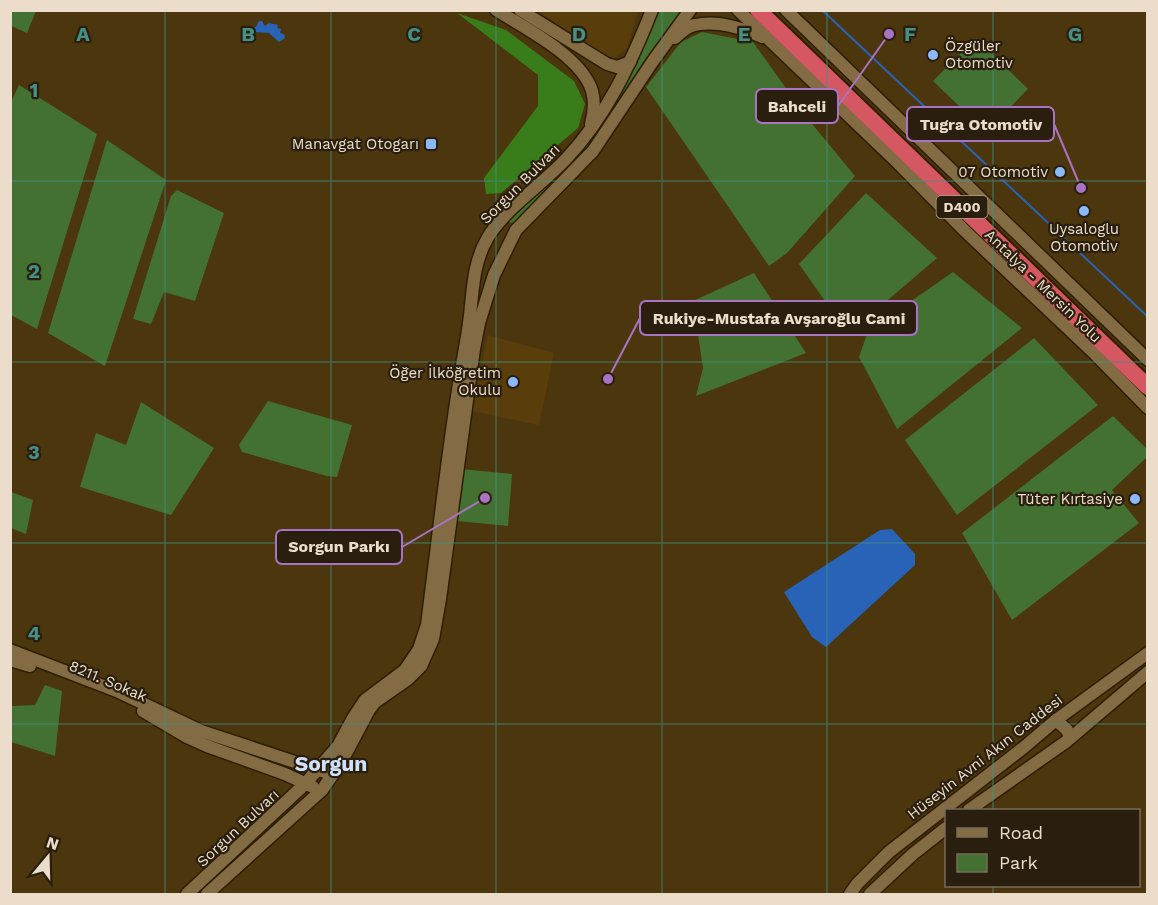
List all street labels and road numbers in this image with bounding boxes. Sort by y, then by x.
street label: Sorgun Bulvarı [476,140,564,228]
road number: D400 [936,196,988,218]
street label: Antalya - Mersin Yolu [981,226,1105,346]
street label: 8211. Sokak [66,657,150,706]
street label: Hüseyin Avni Akın Caddesi [904,691,1066,823]
street label: Sorgun Bulvarı [193,785,283,871]

